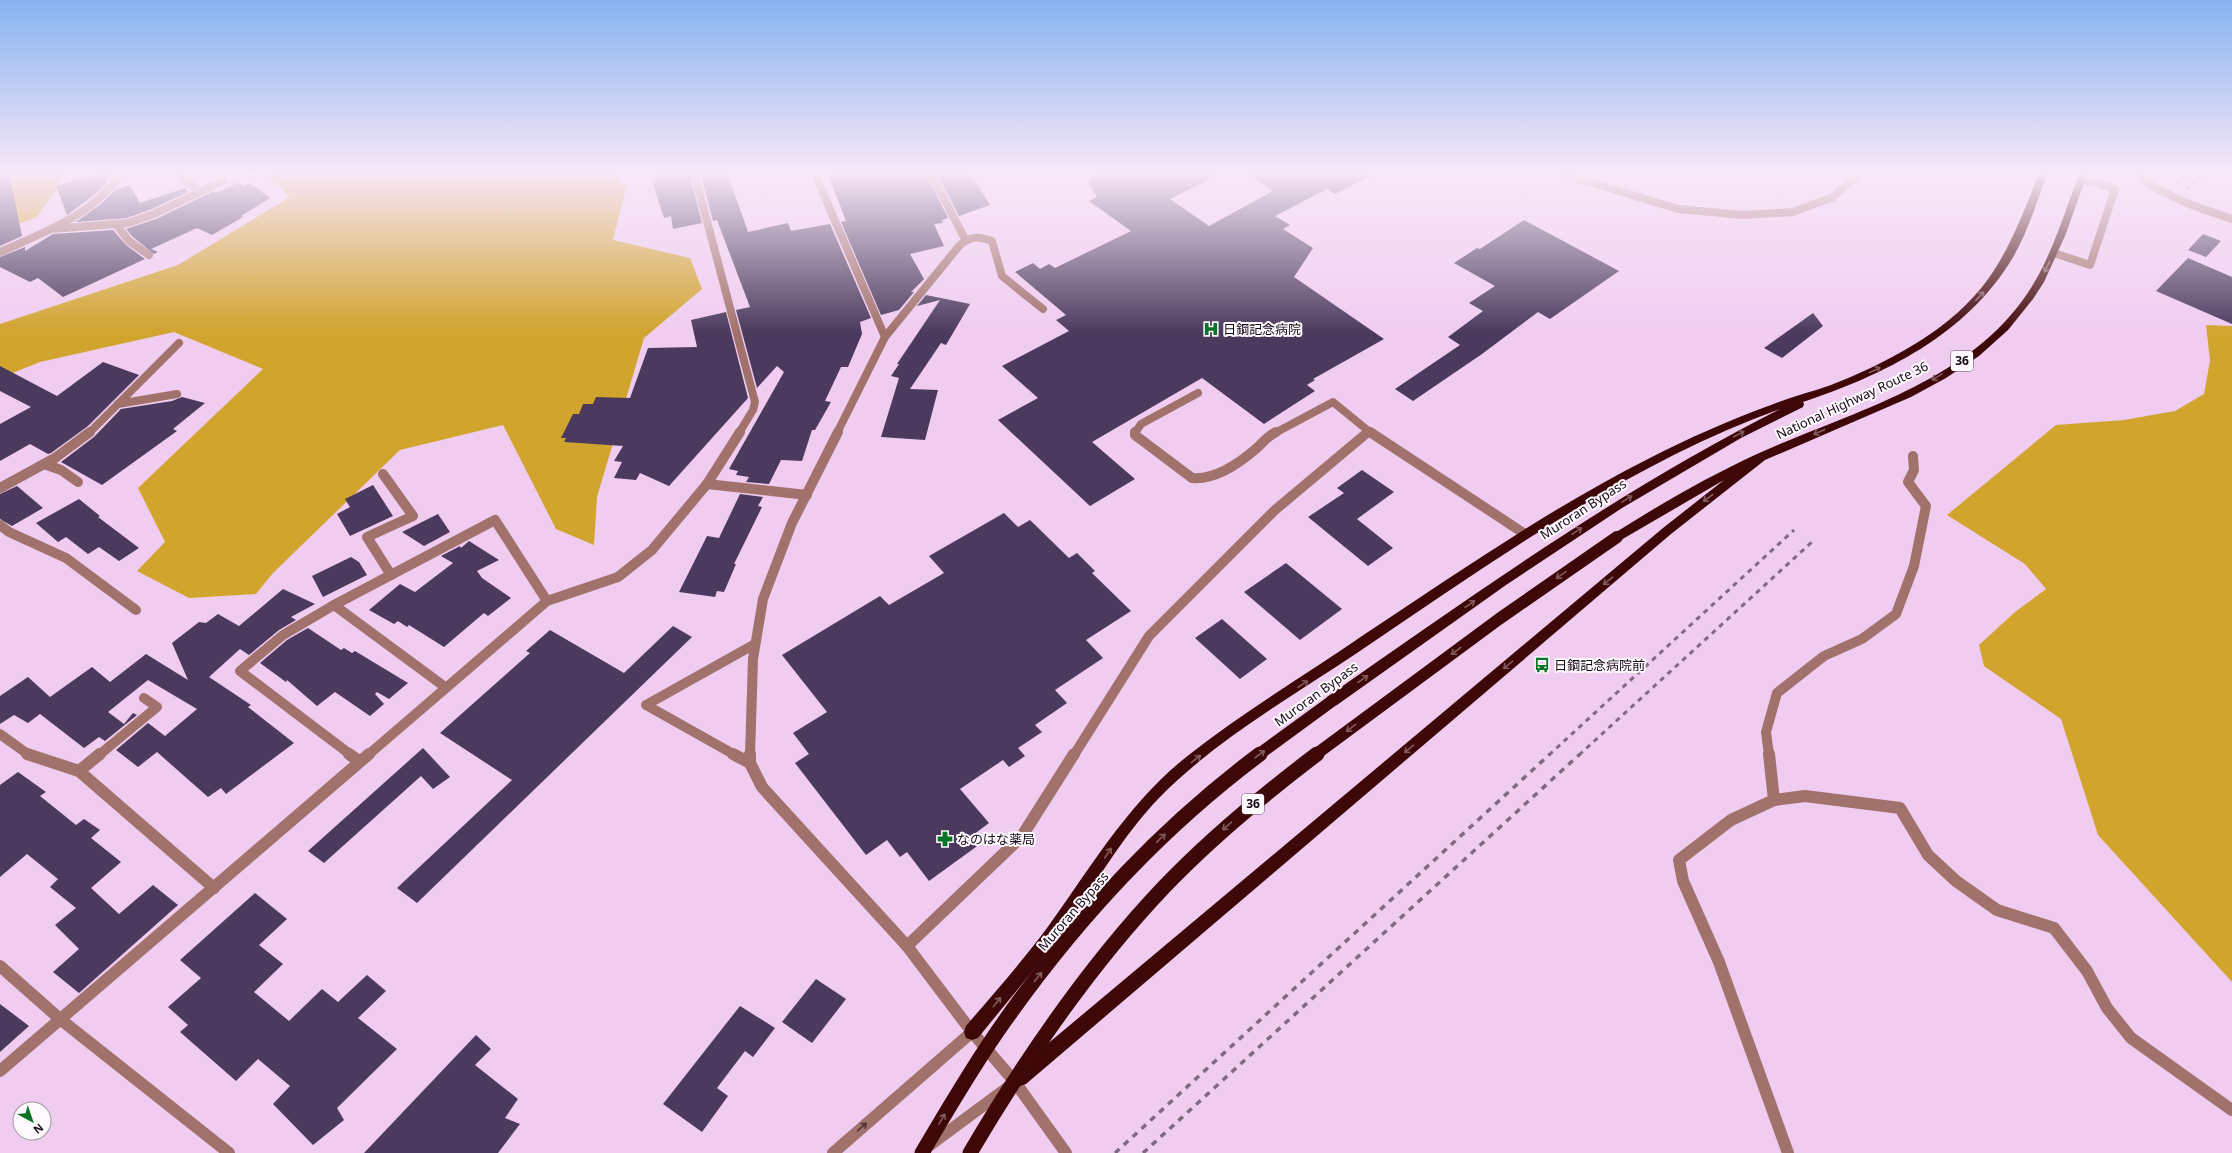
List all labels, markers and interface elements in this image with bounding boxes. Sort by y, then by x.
one-way arrow [2043,261,2050,273]
one-way arrow [1975,291,1985,301]
hospital icon: 日鋼記念病院 [1202,320,1220,338]
place label: 日鋼記念病院 [1223,320,1301,338]
road number: 36 [1951,351,1973,371]
street label: National Highway Route 36 [1773,357,1931,443]
one-way arrow [1868,366,1880,373]
one-way arrow [1931,373,1943,381]
one-way arrow [1814,429,1826,436]
one-way arrow [1733,430,1745,437]
street label: Muroran Bypass [1536,474,1630,544]
one-way arrow [1702,494,1713,502]
one-way arrow [1621,495,1632,503]
one-way arrow [1572,527,1583,535]
one-way arrow [1556,571,1567,579]
one-way arrow [1602,576,1613,585]
one-way arrow [1464,600,1475,608]
one-way arrow [1450,646,1461,655]
bus stop icon: 日鋼記念病院前 [1533,656,1551,674]
place label: 日鋼記念病院前 [1554,656,1645,674]
street label: Muroran Bypass [1270,657,1362,731]
one-way arrow [1503,660,1514,669]
one-way arrow [1358,675,1369,683]
one-way arrow [1297,680,1308,688]
one-way arrow [1346,724,1357,732]
one-way arrow [1404,744,1414,753]
one-way arrow [1255,750,1266,758]
one-way arrow [1191,754,1202,763]
road number: 36 [1242,794,1264,814]
one-way arrow [1222,821,1232,830]
pharmacy icon: なのはな薬局 [936,830,954,848]
place label: なのはな薬局 [957,830,1035,848]
one-way arrow [1156,833,1166,842]
one-way arrow [1104,847,1112,858]
street label: Muroran Bypass [1034,868,1112,954]
one-way arrow [1034,971,1042,982]
one-way arrow [992,996,1001,1007]
north arrow [12,1101,52,1141]
one-way arrow [939,1113,947,1125]
text: N [30,1120,47,1138]
one-way arrow [857,1123,868,1132]

